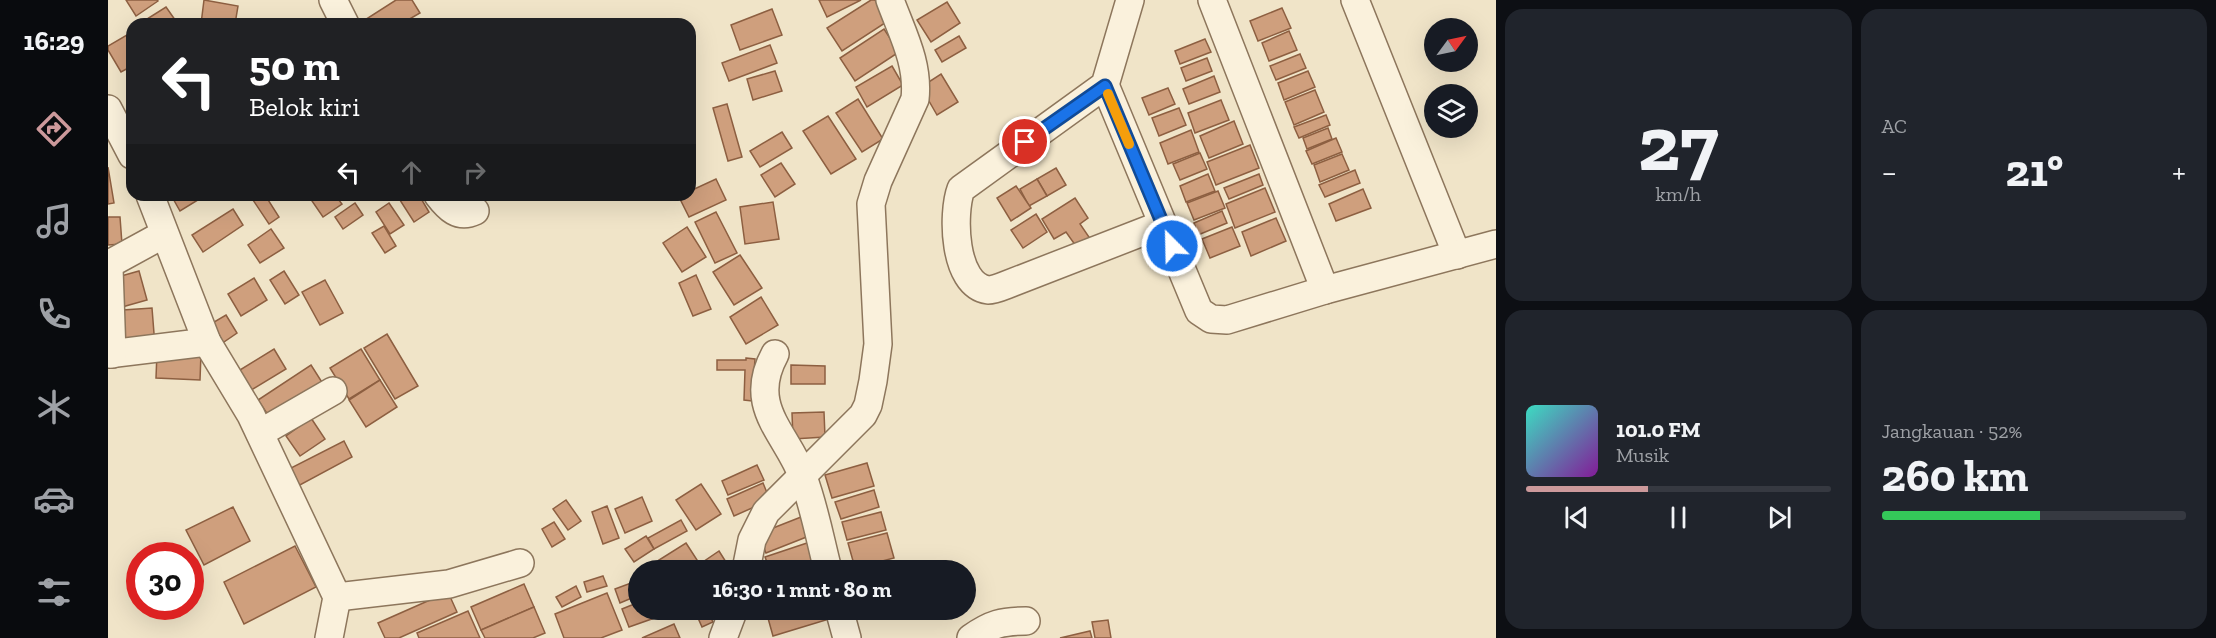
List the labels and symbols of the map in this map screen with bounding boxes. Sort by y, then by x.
north arrow [1424,18,1478,72]
pin [999,116,1050,167]
position arrow [1140,214,1204,278]
speed limit sign: 30 [126,542,204,620]

